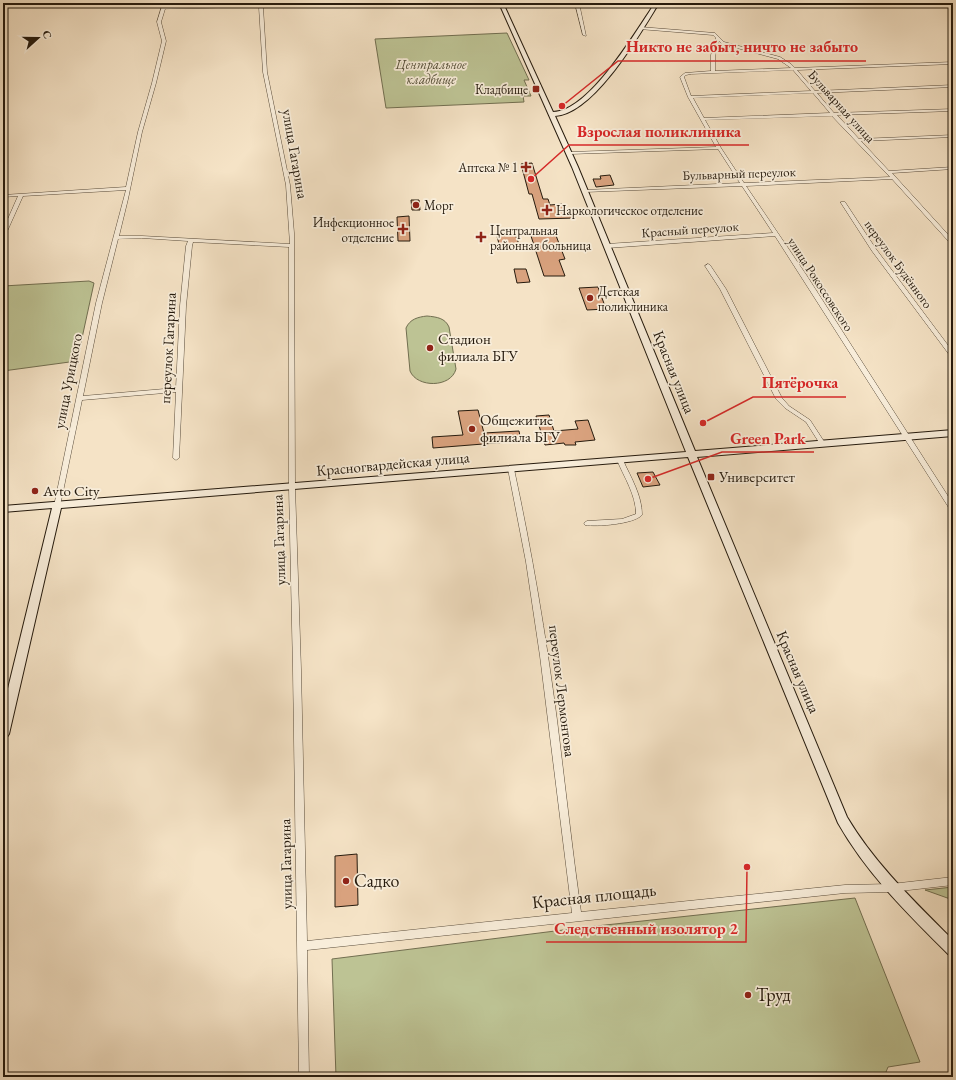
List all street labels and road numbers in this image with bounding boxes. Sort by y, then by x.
street label: Бульварная улица [804,66,879,147]
street label: улица Гагарина [278,107,313,200]
street label: Бульварный переулок [682,163,797,184]
street label: переулок Будённого [861,217,936,312]
street label: Красный переулок [641,218,740,241]
street label: улица Рокоссовского [784,234,857,335]
street label: переулок Гагарина [155,292,180,404]
street label: Красная улица [649,328,700,416]
street label: улица Урицкого [49,332,86,430]
street label: Красногвардейская улица [316,447,470,480]
street label: улица Гагарина [267,494,290,586]
street label: переулок Лермонтова [545,624,580,758]
street label: Красная улица [773,628,824,716]
street label: улица Гагарина [275,818,296,910]
street label: Красная площадь [531,878,657,913]

